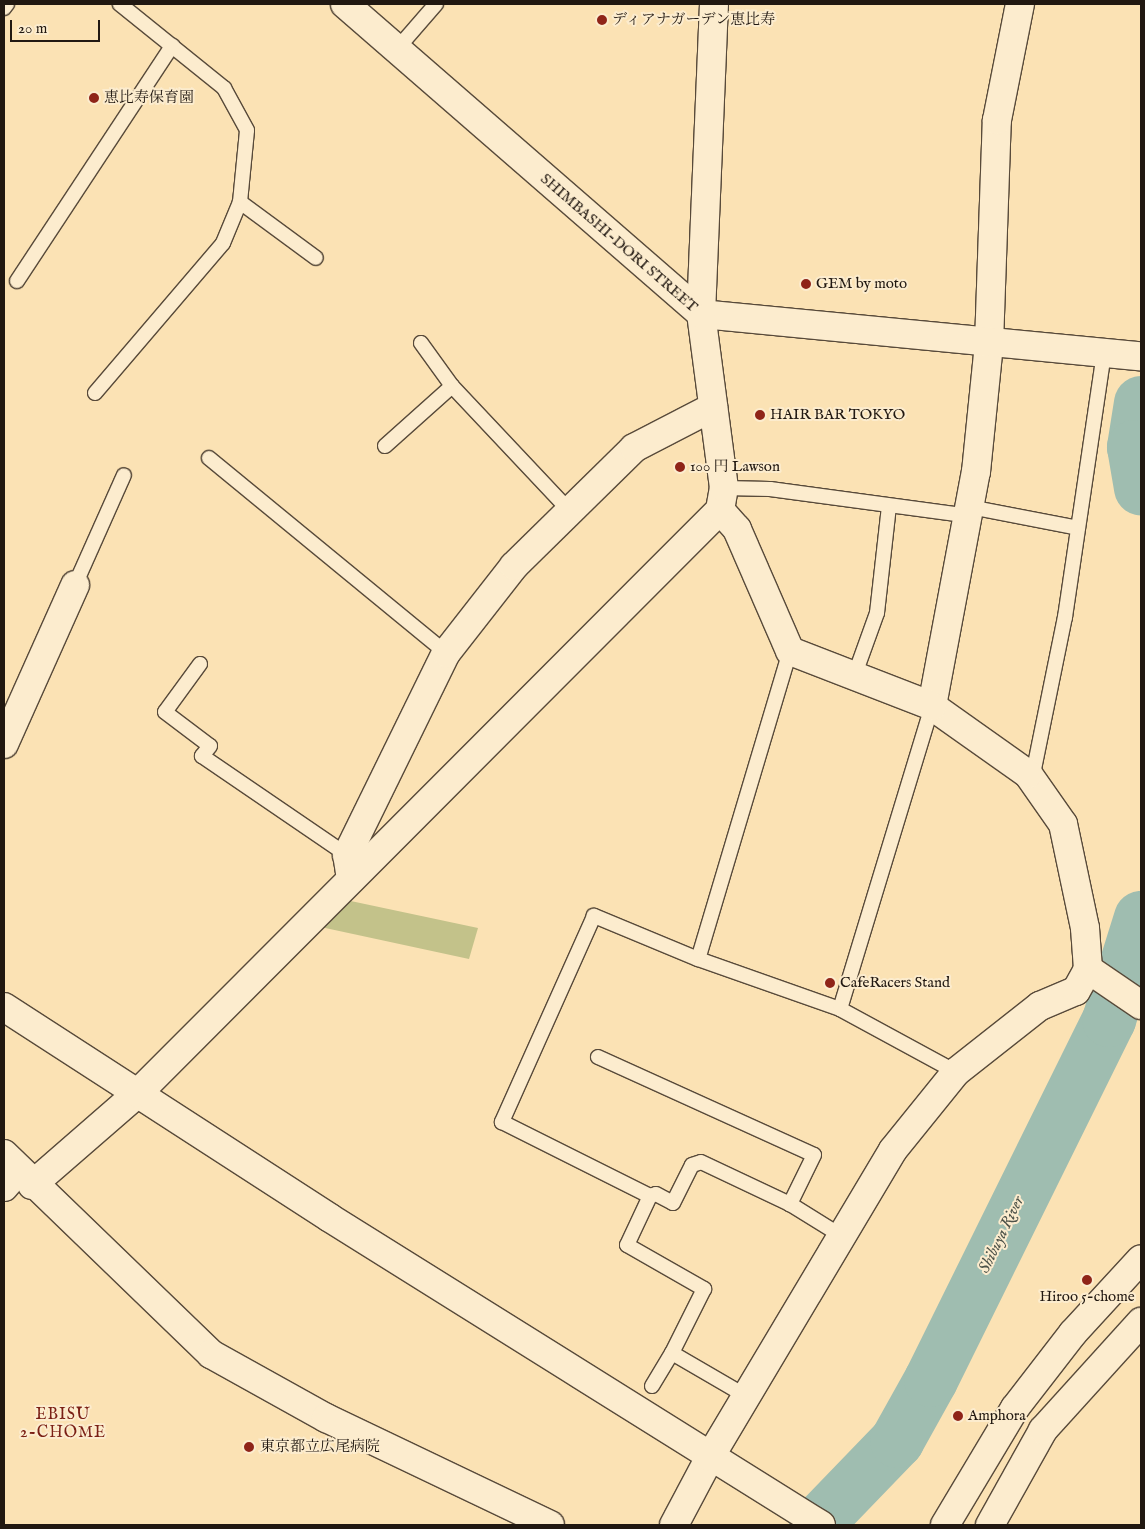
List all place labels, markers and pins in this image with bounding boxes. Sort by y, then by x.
place label: ディアナガーデン恵比寿 [612,11,777,29]
marker: ディアナガーデン恵比寿 [596,14,608,26]
place label: 恵比寿保育園 [104,89,194,107]
marker: 恵比寿保育園 [88,92,100,104]
place label: GEM by moto [816,275,907,293]
marker: GEM by moto [800,278,812,290]
place label: HAIR BAR TOKYO [770,406,905,424]
marker: HAIR BAR TOKYO [754,409,766,421]
place label: 100 円 Lawson [690,458,780,476]
marker: 100 円 Lawson [674,461,686,473]
place label: CafeRacers Stand [840,974,950,992]
marker: CafeRacers Stand [824,977,836,989]
marker: Hiroo 5-chome [1081,1274,1093,1286]
place label: Hiroo 5-chome [1039,1288,1135,1306]
place label: Amphora [968,1407,1026,1425]
marker: Amphora [952,1410,964,1422]
place label: 東京都立広尾病院 [260,1438,380,1456]
marker: 東京都立広尾病院 [242,1440,256,1454]

